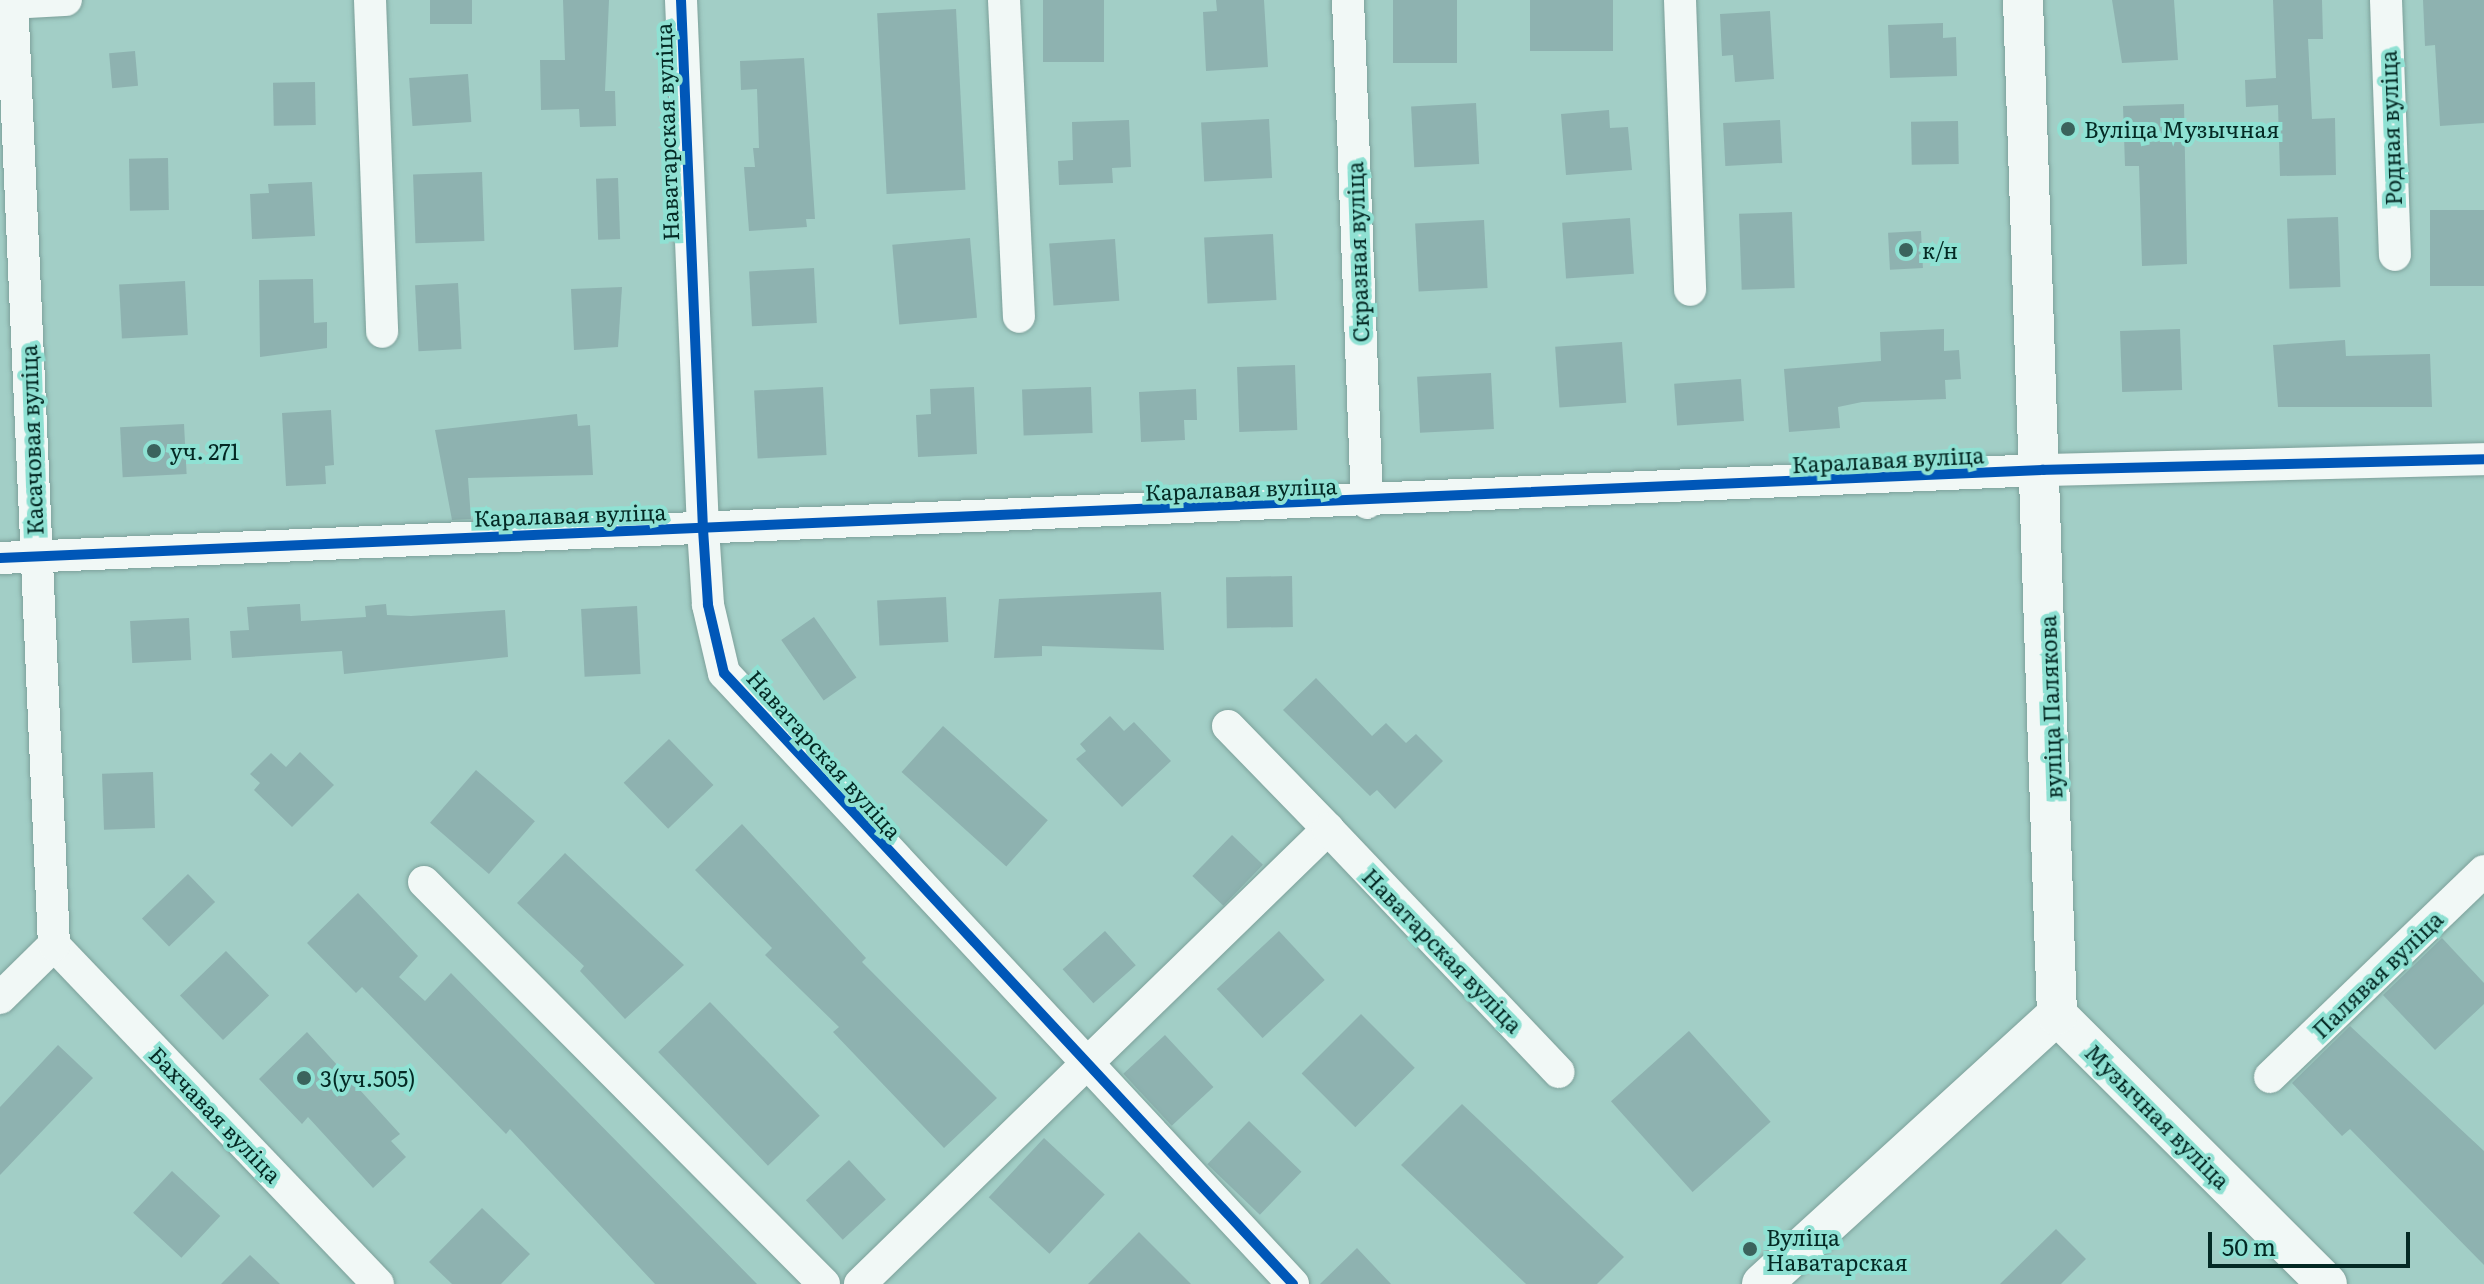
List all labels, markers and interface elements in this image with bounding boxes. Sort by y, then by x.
street label: Наватарская вуліца [649,23,683,241]
street label: Родная вуліца [2374,50,2406,206]
place label: Вуліца Музычная [2084,116,2279,142]
marker: Вуліца Музычная [2059,120,2077,138]
street label: Скразная вуліца [1341,161,1373,343]
place label: к/н [1922,237,1958,263]
marker: к/н [1897,241,1915,259]
street label: Касачовая вуліца [14,344,48,536]
place label: уч. 271 [170,438,239,464]
street label: Каралавая вуліца [1791,441,1985,477]
marker: уч. 271 [145,442,163,460]
street label: Каралавая вуліца [1144,471,1338,505]
street label: Каралавая вуліца [473,497,667,531]
street label: вуліца Палякова [2034,615,2066,799]
street label: Наватарская вуліца [742,664,908,844]
street label: Наватарская вуліца [1358,862,1528,1038]
street label: Палявая вуліца [2306,905,2448,1043]
street label: Музычная вуліца [2080,1038,2236,1194]
street label: Бахчавая вуліца [145,1041,287,1187]
place label: 3(уч.505) [320,1065,415,1091]
marker: 3(уч.505) [295,1069,313,1087]
scale bar [2212,1216,2414,1266]
place label: Вуліца Наватарская [1766,1223,1908,1274]
text: 50 m [2222,1228,2276,1263]
marker: Вуліца Наватарская [1741,1240,1759,1258]

